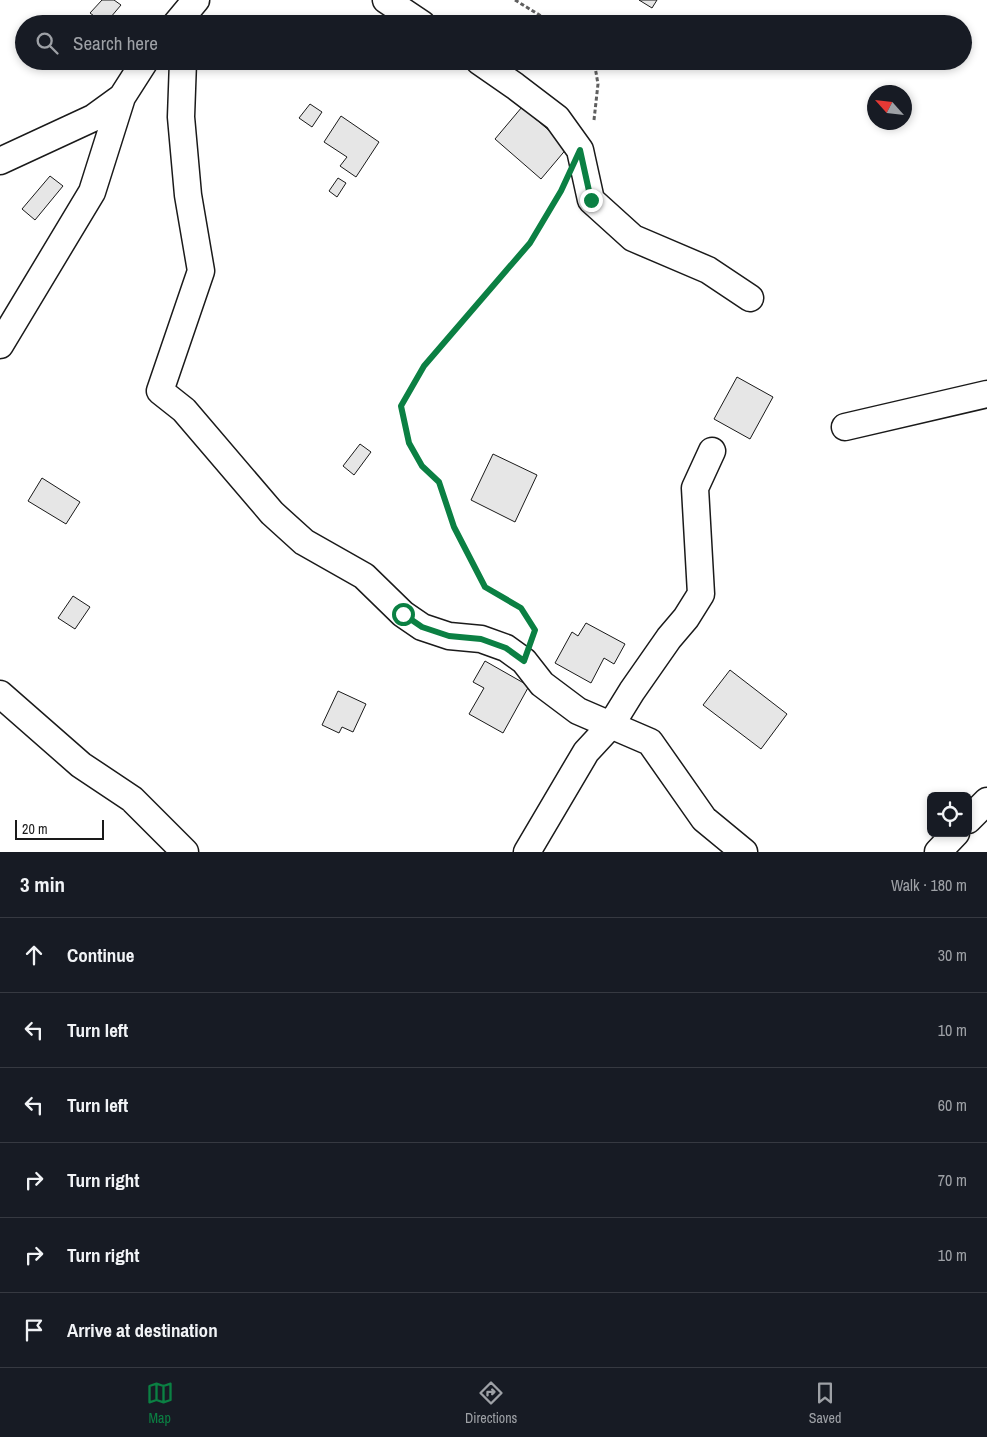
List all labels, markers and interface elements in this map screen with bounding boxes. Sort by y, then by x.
search box [15,15,972,70]
icon: search [33,29,61,57]
text: Search here [73,30,158,56]
north arrow [867,85,912,130]
route end [580,189,603,212]
route start [392,603,415,626]
map controls [927,792,972,837]
button: locate [927,792,972,837]
scale bar [15,817,104,840]
text: 20 m [22,820,48,838]
text: 3 min [20,870,65,899]
text: Walk · 180 m [891,874,967,896]
icon: ahead [20,941,48,969]
text: Continue [67,942,135,968]
text: 30 m [938,944,967,966]
icon: left [20,1016,48,1044]
text: Turn left [67,1017,128,1043]
text: 10 m [938,1019,967,1041]
icon: left [20,1091,48,1119]
text: Turn left [67,1092,128,1118]
text: 60 m [938,1094,967,1116]
icon: right [20,1166,48,1194]
text: Turn right [67,1167,139,1193]
text: 70 m [938,1169,967,1191]
icon: right [20,1241,48,1269]
text: Turn right [67,1242,139,1268]
text: 10 m [938,1244,967,1266]
icon: arrive [20,1316,48,1344]
text: Arrive at destination [67,1317,218,1343]
tab: Map [146,1379,174,1427]
tab: Directions [465,1379,517,1427]
tab: Saved [809,1379,841,1427]

